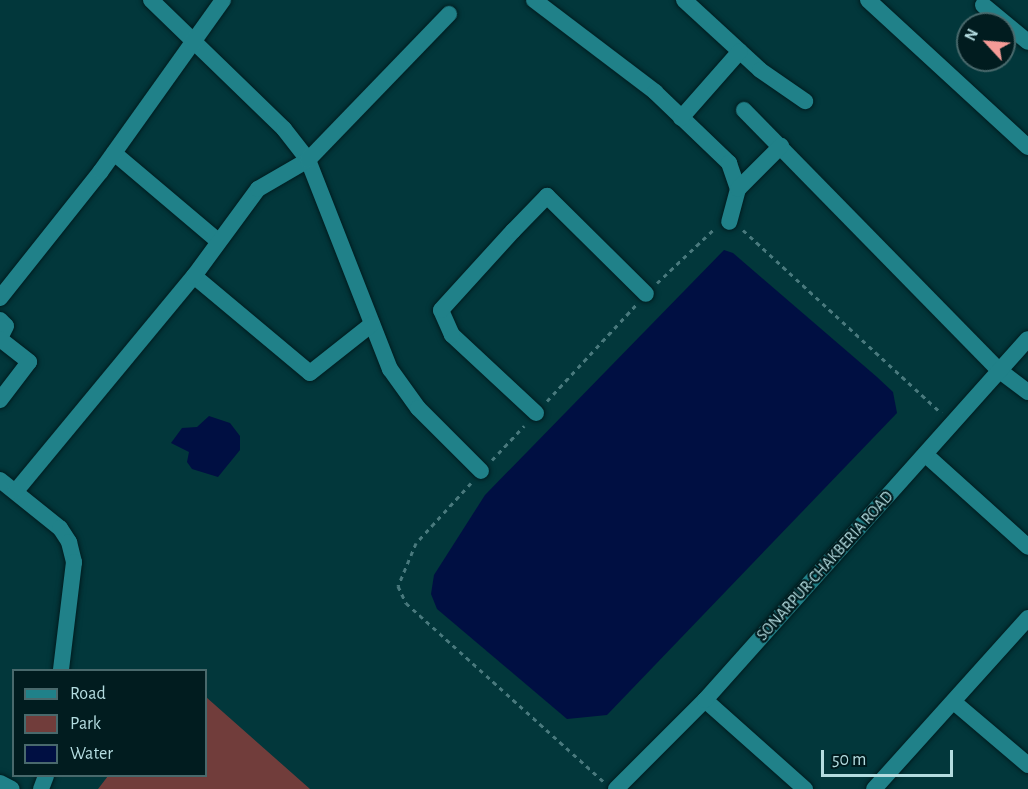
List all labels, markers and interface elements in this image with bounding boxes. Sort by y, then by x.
north arrow [956,12,1016,72]
text: N [962,26,981,43]
street label: SONARPUR-CHAKBERIA ROAD [753,487,897,645]
legend [12,669,207,777]
text: Road [70,685,106,703]
text: Park [70,715,101,733]
scale bar [824,738,956,776]
text: Water [70,745,113,763]
text: 50 m [832,751,866,769]

